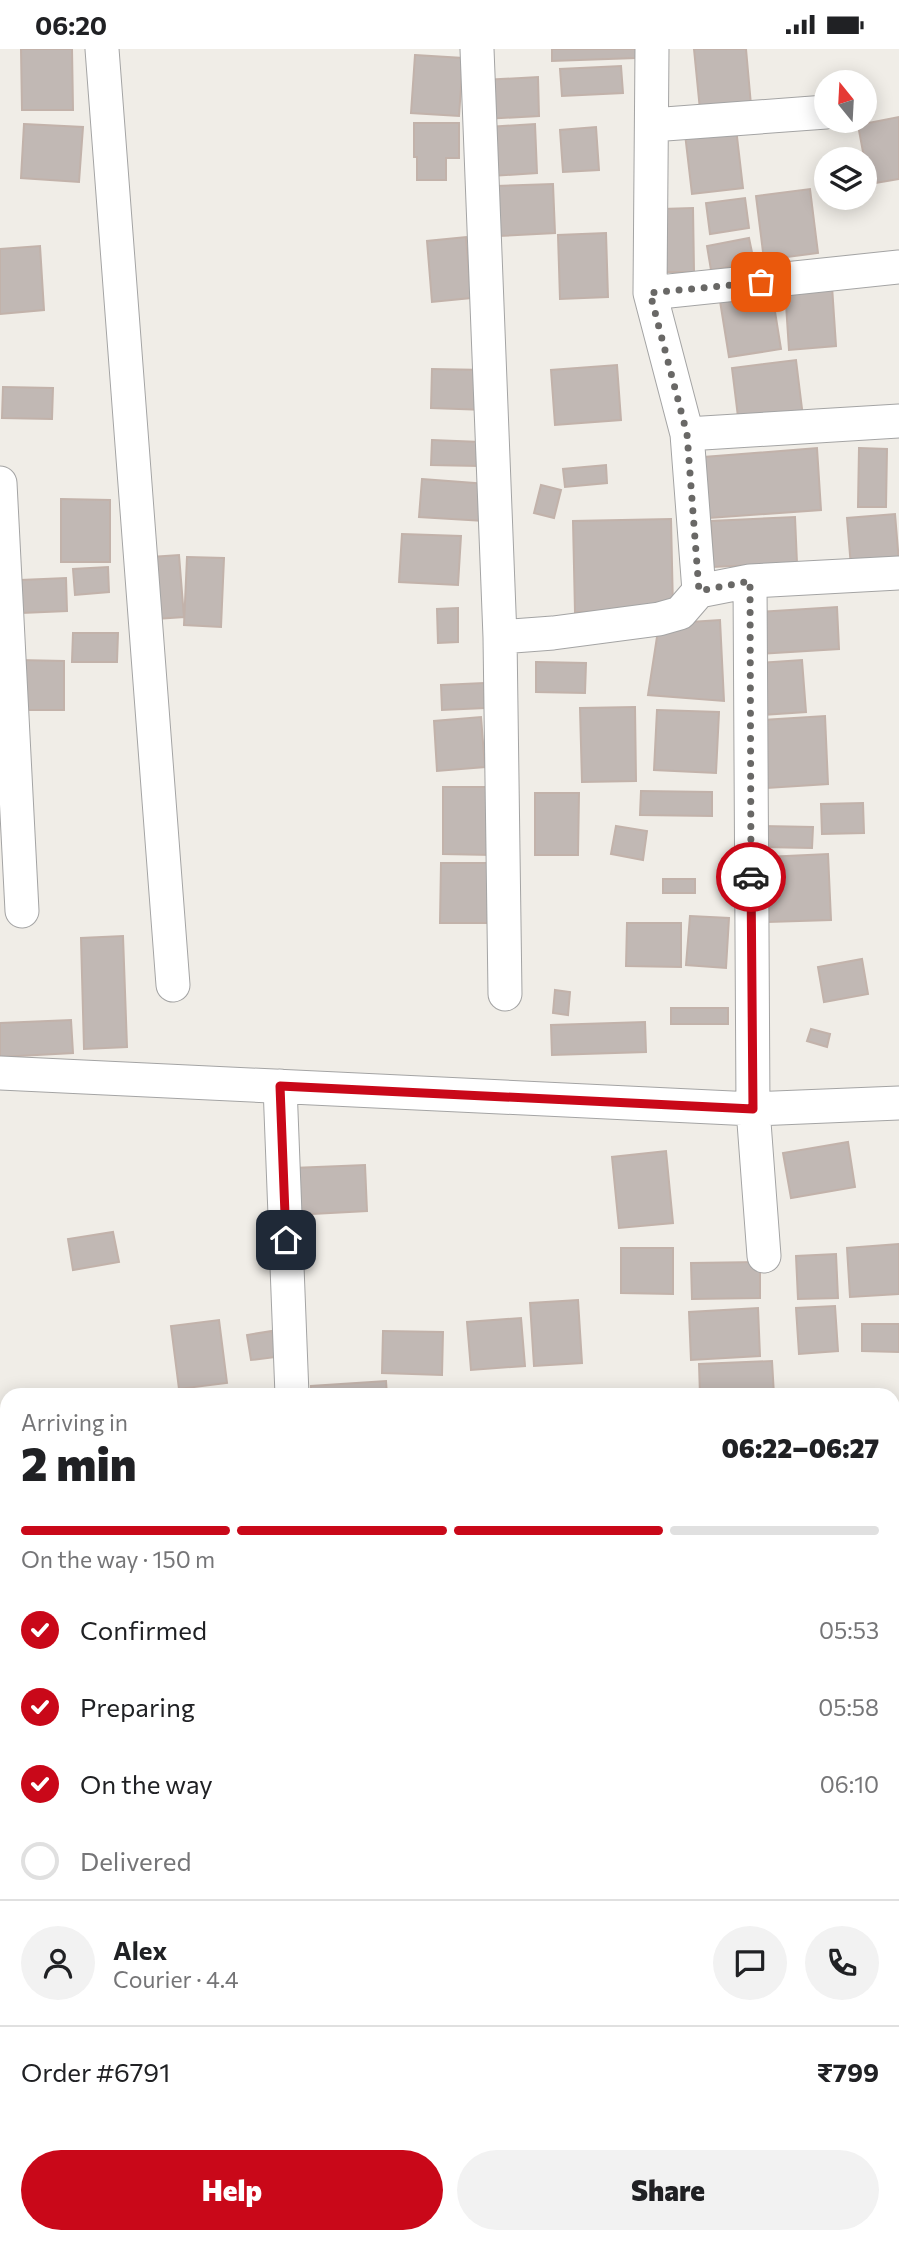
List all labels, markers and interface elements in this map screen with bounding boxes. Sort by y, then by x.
text: 06:20 [35,9,107,40]
north arrow [814,70,877,133]
map controls [814,70,877,210]
button: layers [814,147,877,210]
pin [731,252,791,312]
icon: bag [742,263,780,301]
courier [716,842,786,912]
icon: car [732,858,770,896]
pin [256,1210,316,1270]
icon: home [267,1221,305,1259]
text: Arriving in [21,1408,128,1436]
text: 06:22–06:27 [721,1432,879,1463]
text: 2 min [21,1434,137,1490]
text: On the way · 150 m [21,1545,215,1573]
icon: check [21,1611,59,1649]
text: Confirmed [80,1614,207,1645]
text: 05:53 [819,1616,879,1644]
icon: check [21,1688,59,1726]
text: Preparing [80,1691,195,1722]
text: 05:58 [818,1693,879,1721]
icon: check [21,1765,59,1803]
text: On the way [80,1768,213,1799]
text: 06:10 [820,1770,879,1798]
text: Delivered [80,1845,191,1876]
button: person [21,1926,95,2000]
button: chat [713,1926,787,2000]
button: phone [805,1926,879,2000]
text: Alex [113,1934,167,1965]
text: Courier · 4.4 [113,1965,239,1993]
text: Order #6791 [21,2056,170,2087]
text: ₹799 [817,2056,879,2087]
button: Help [21,2150,443,2230]
button: Share [457,2150,879,2230]

